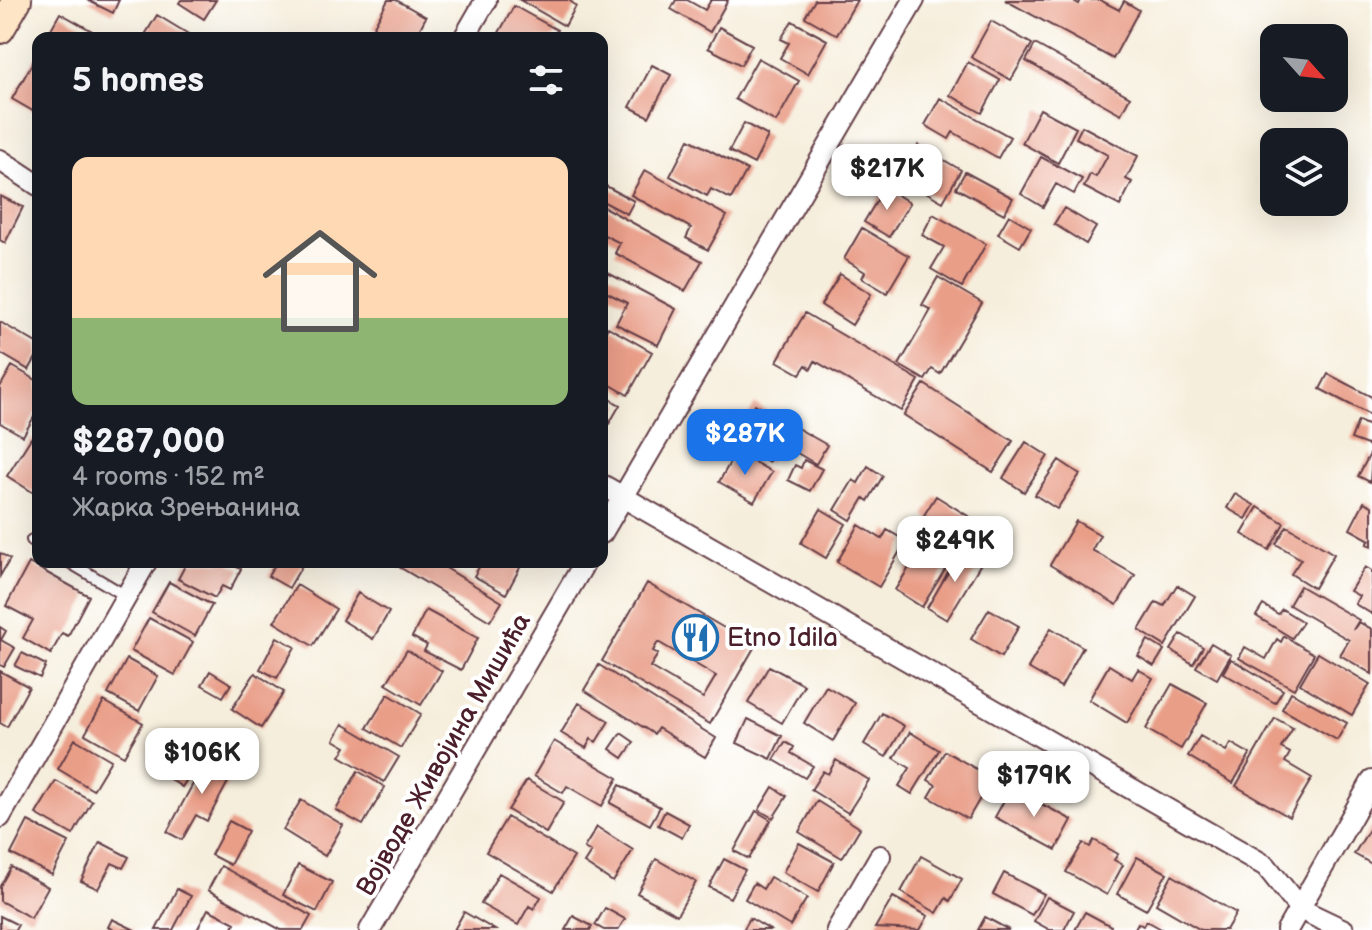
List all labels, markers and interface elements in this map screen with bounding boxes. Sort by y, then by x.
north arrow [1260,24,1348,112]
map controls [1260,24,1348,216]
icon: filters [524,58,568,102]
text: 5 homes [72,60,204,101]
button: layers [1260,128,1348,216]
pin: $217K [831,144,943,212]
text: $217K [849,154,925,185]
icon: home [248,209,392,353]
pin: $287K [689,409,801,477]
text: $287K [705,419,785,450]
text: $287,000 [72,421,225,462]
text: 4 rooms · 152 m² [72,462,265,493]
text: Жарка Зрењанина [72,493,300,524]
pin: $249K [899,516,1011,584]
text: $249K [915,526,995,557]
street label: Војводе Живојина Мишића [351,608,538,901]
restaurant icon: Etno Idila [672,613,720,661]
place label: Etno Idila [727,623,838,654]
pin: $106K [146,728,258,796]
text: $106K [163,738,241,769]
pin: $179K [978,751,1090,819]
text: $179K [996,761,1072,792]

